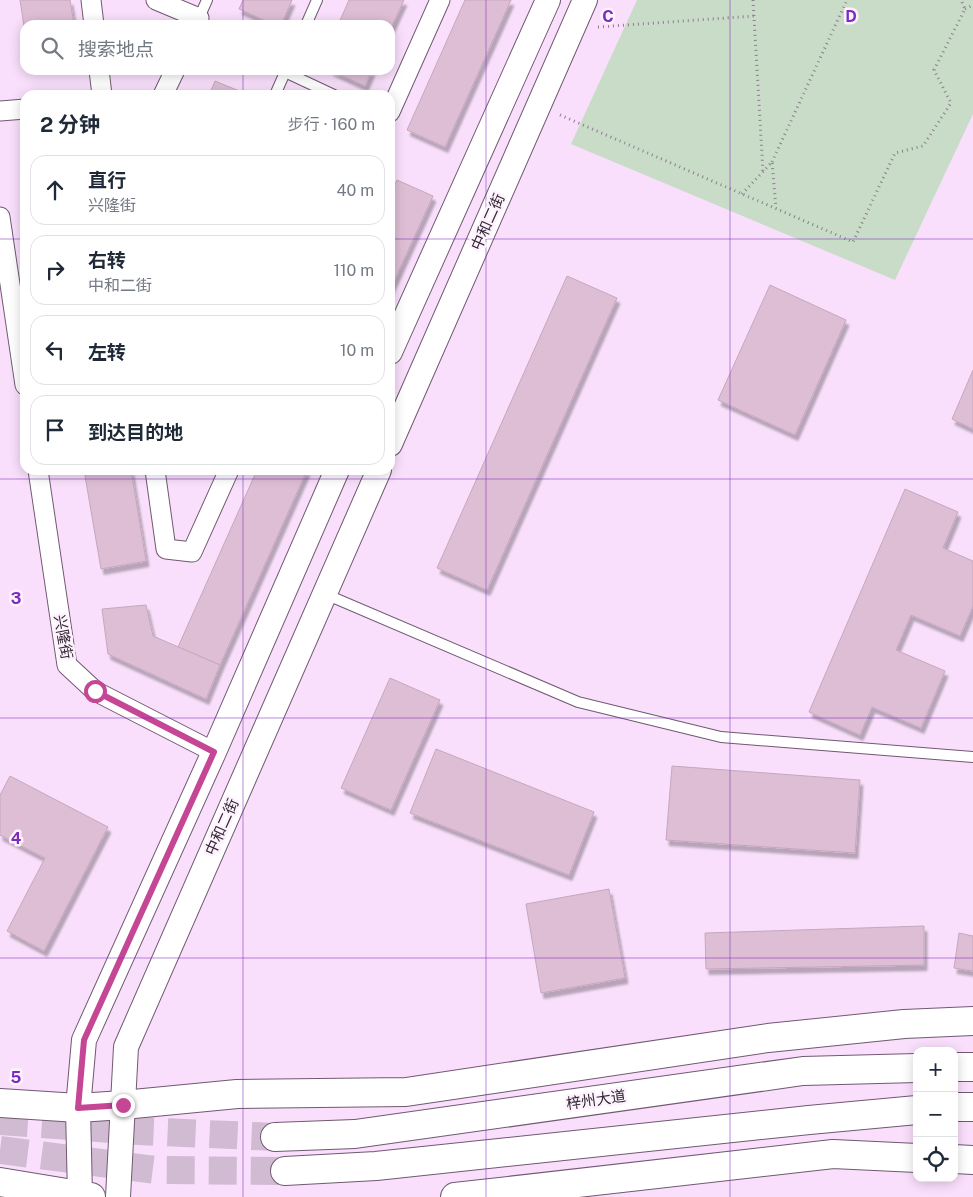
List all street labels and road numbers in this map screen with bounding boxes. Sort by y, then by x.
street label: 中和二街 [468,191,508,253]
street label: 兴隆街 [51,613,76,661]
street label: 中和二街 [202,796,242,858]
street label: 梓州大道 [565,1087,627,1112]

